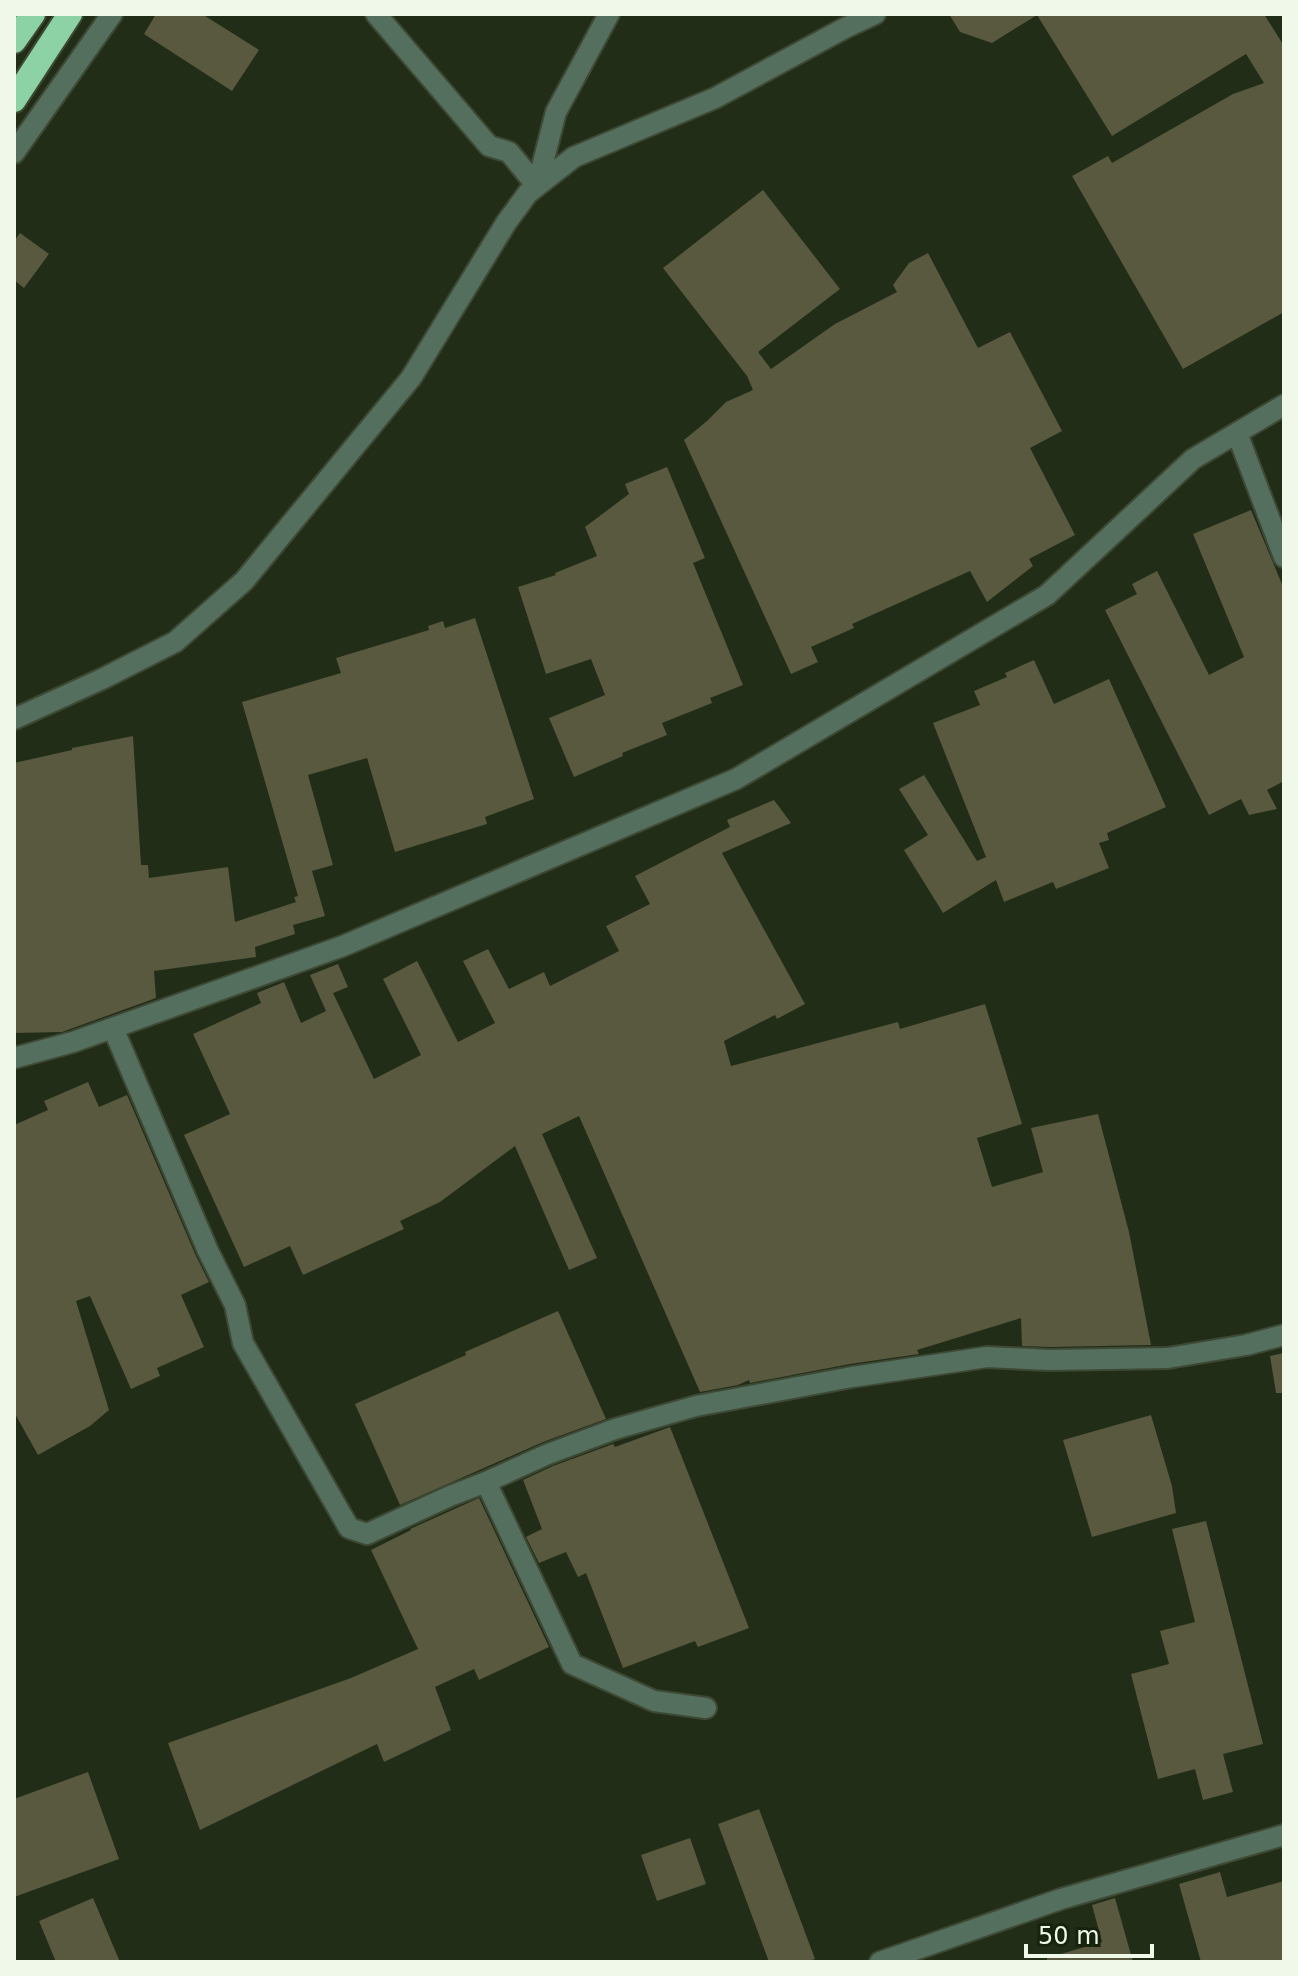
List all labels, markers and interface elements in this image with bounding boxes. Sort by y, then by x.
scale bar [1026,1908,1152,1958]
text: 50 m [1038,1922,1100,1950]

